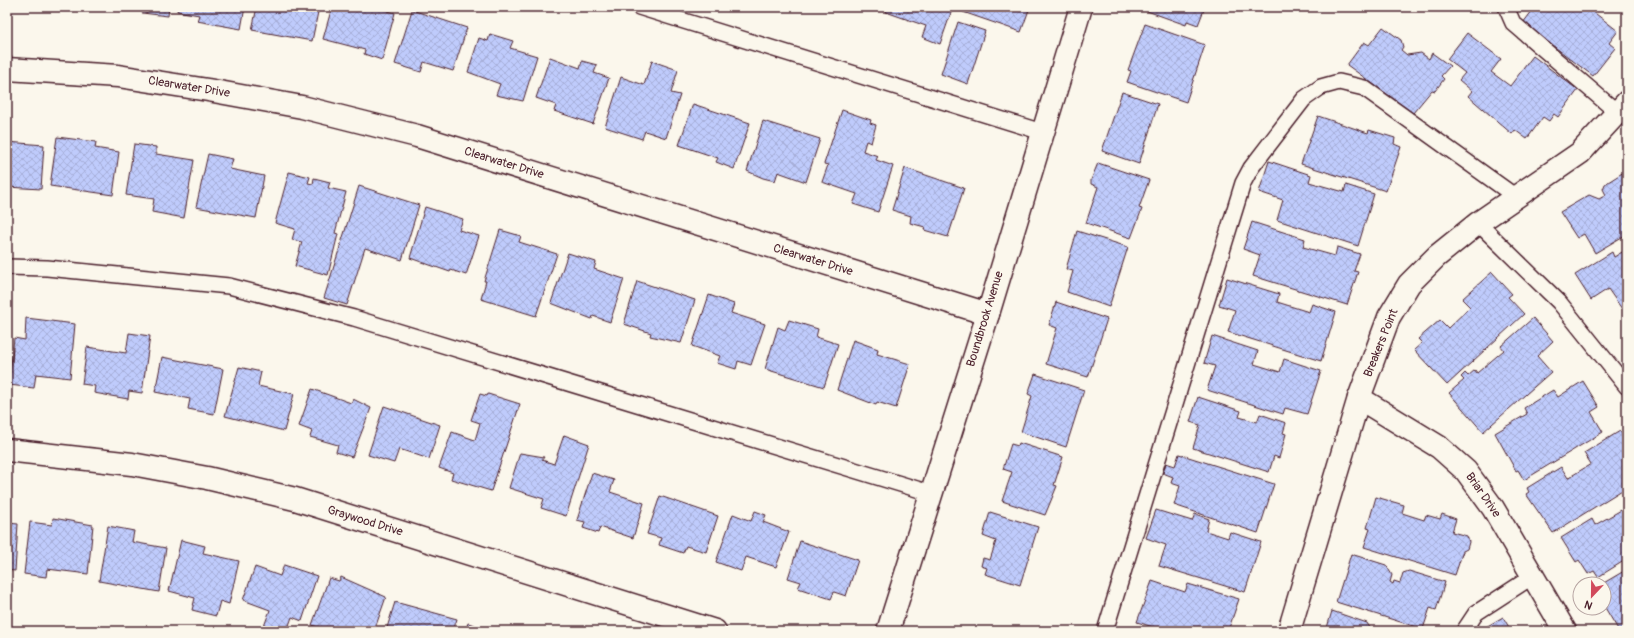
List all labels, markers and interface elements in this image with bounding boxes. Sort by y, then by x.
street label: Clearwater Drive [147,73,231,101]
street label: Clearwater Drive [462,144,546,182]
street label: Clearwater Drive [771,241,855,279]
street label: Boundbrook Avenue [963,269,1007,369]
street label: Breakers Point [1361,307,1402,379]
street label: Briar Drive [1462,470,1504,520]
street label: Graywood Drive [325,502,405,540]
north arrow [1572,576,1612,616]
text: N [1582,597,1594,612]

